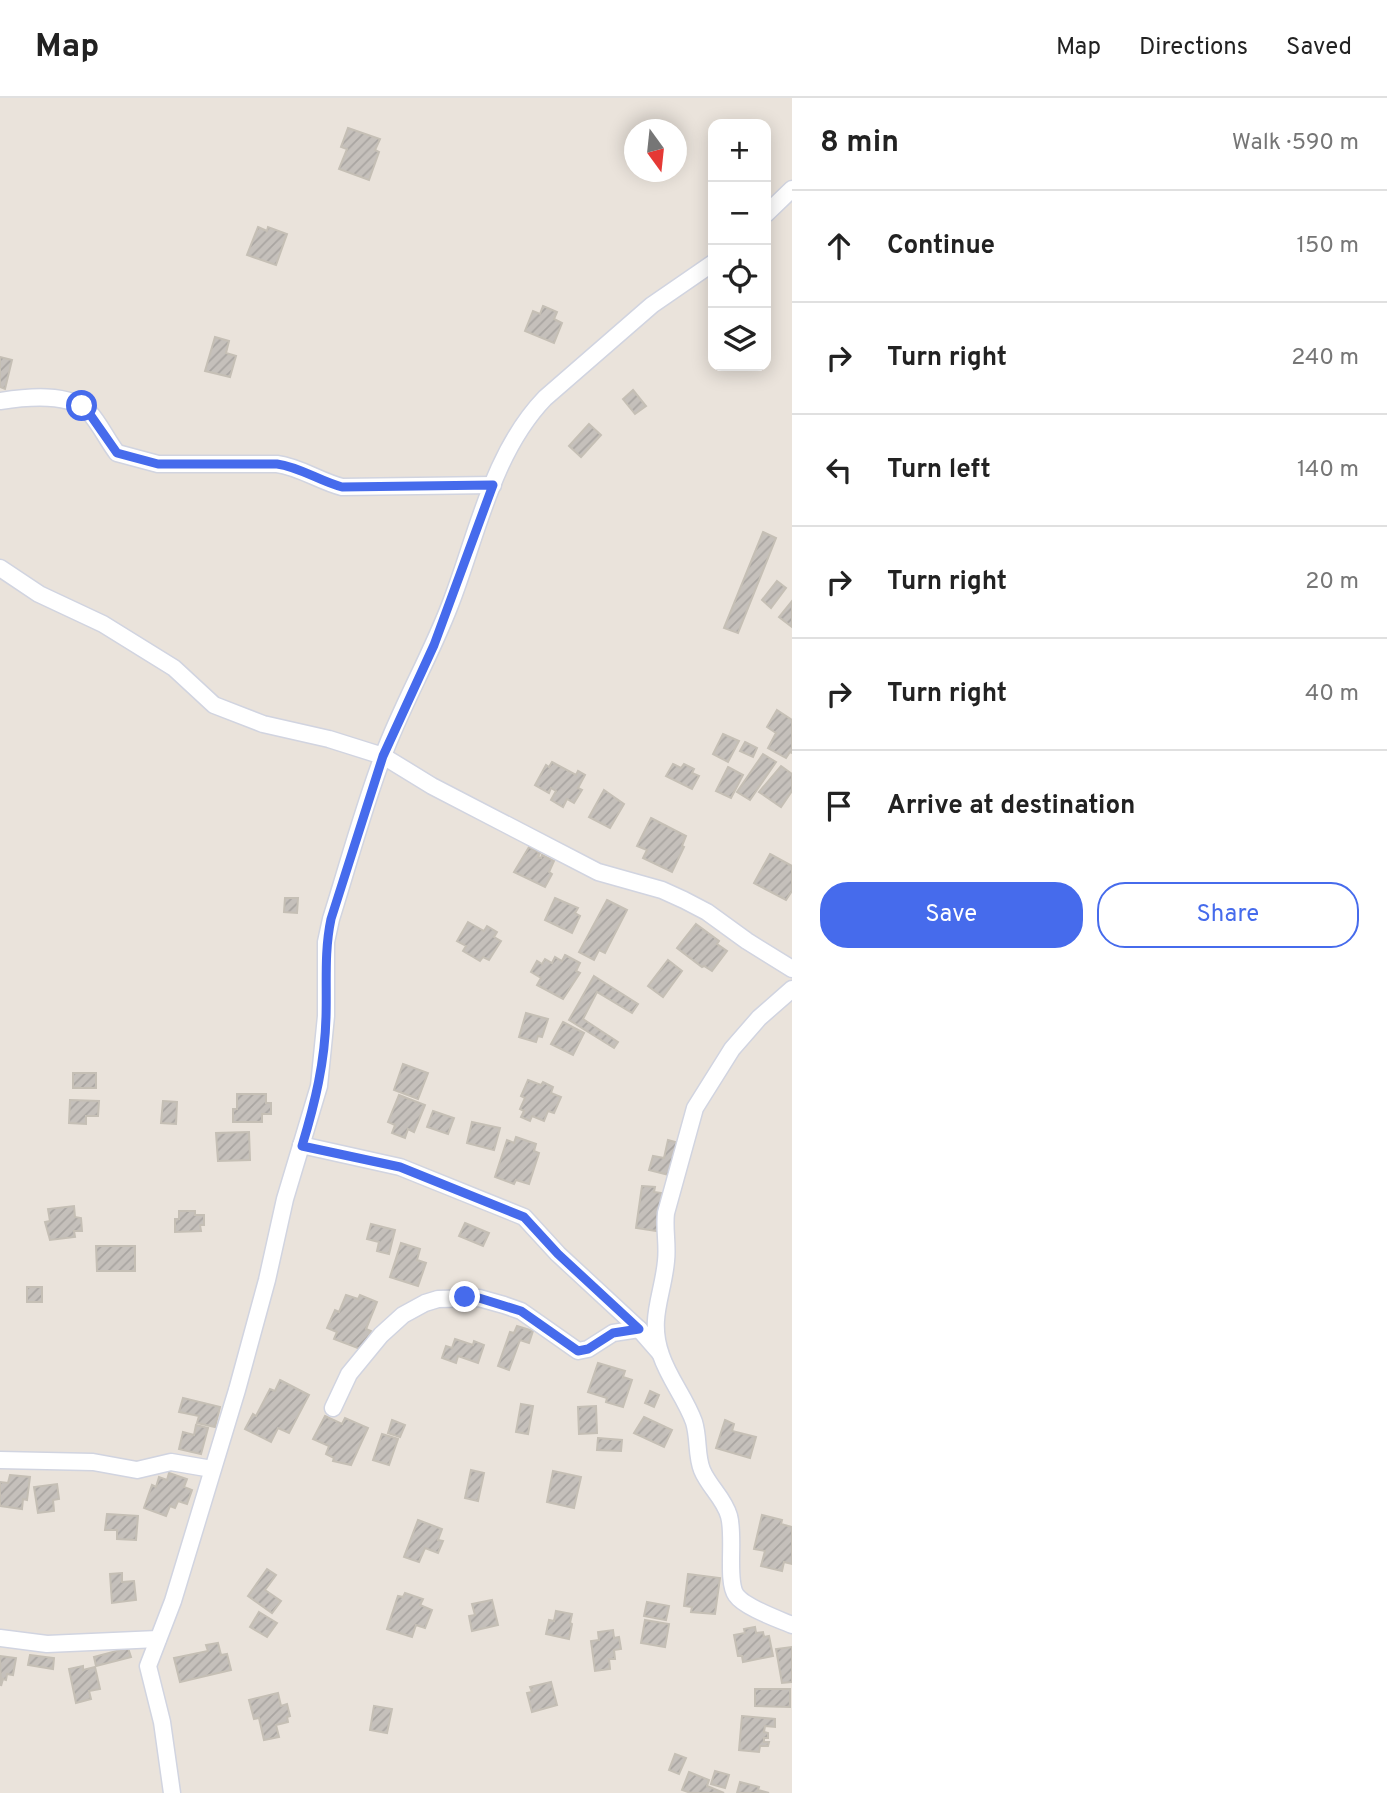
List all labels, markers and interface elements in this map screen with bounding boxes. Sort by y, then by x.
text: Map [35,27,99,69]
text: Map [1056,33,1101,63]
text: Directions [1139,33,1248,63]
text: Saved [1286,33,1352,63]
north arrow [624,119,687,182]
map controls [708,119,771,371]
button: + [708,119,771,182]
text: 8 min [820,125,899,162]
text: Walk · 590 m [1232,129,1359,158]
button: − [708,182,771,245]
icon: ahead [820,227,858,265]
text: Continue [887,230,995,263]
text: 150 m [1297,232,1359,261]
button: locate [708,245,771,308]
button: layers [708,308,771,371]
icon: right [820,339,858,377]
text: Turn right [887,342,1007,375]
text: 240 m [1291,344,1359,373]
route start [66,390,97,421]
icon: left [820,451,858,489]
text: Turn left [887,454,991,487]
text: 140 m [1297,456,1359,485]
icon: right [820,563,858,601]
text: Turn right [887,566,1007,599]
text: 20 m [1305,568,1359,597]
icon: right [820,675,858,713]
text: Turn right [887,678,1007,711]
text: 40 m [1305,680,1359,709]
icon: arrive [820,787,858,825]
text: Arrive at destination [887,790,1135,823]
button: Save [820,882,1083,948]
button: Share [1097,882,1359,948]
route end [449,1281,480,1312]

